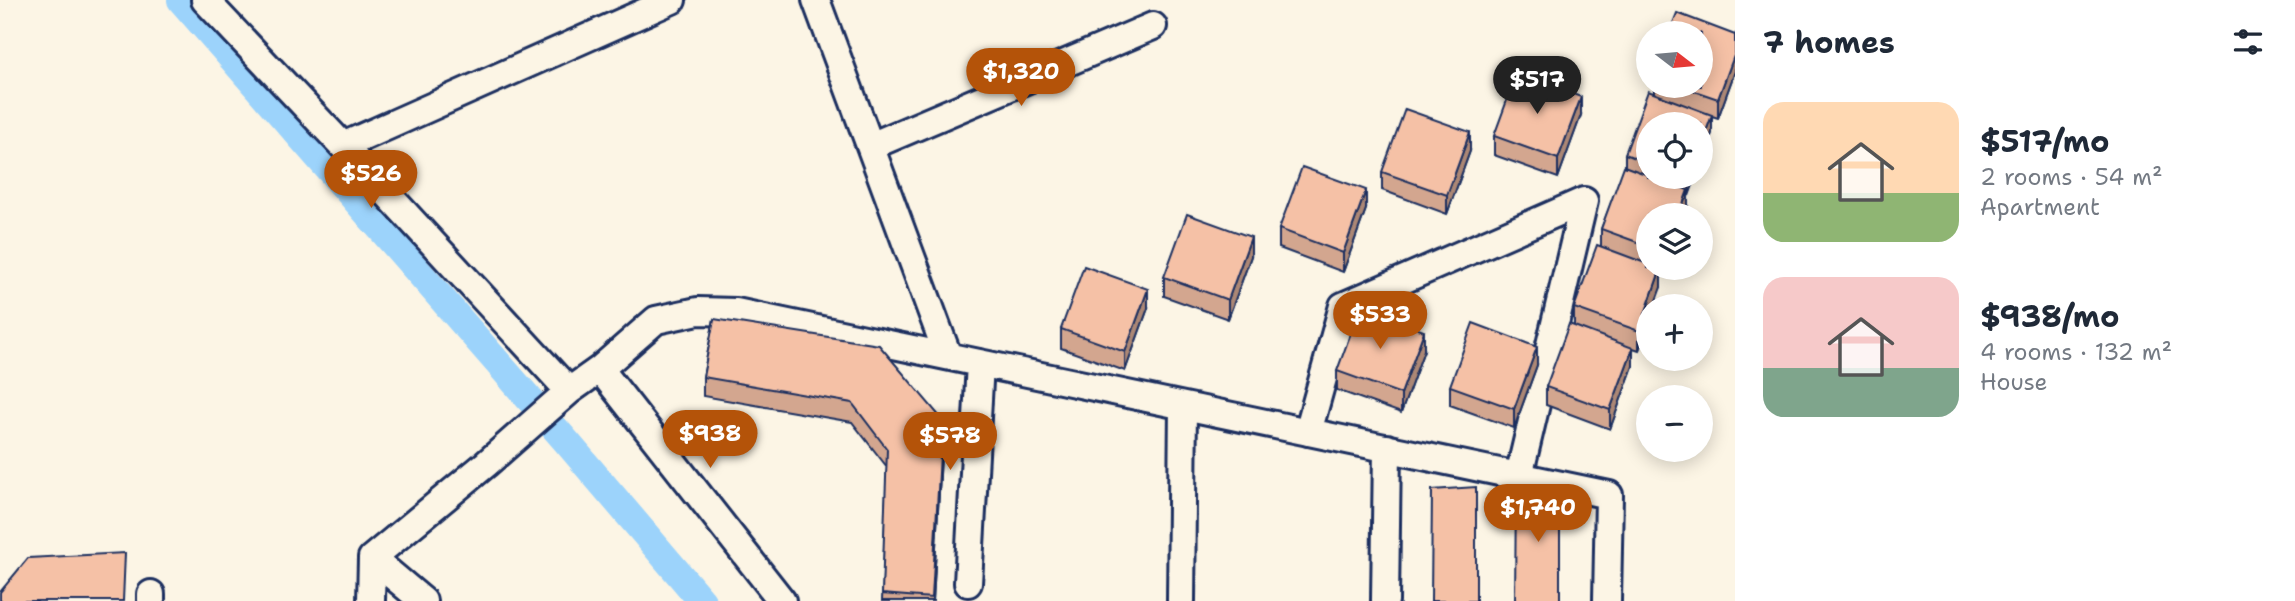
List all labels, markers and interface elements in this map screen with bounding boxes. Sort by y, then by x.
north arrow [1636,21,1713,98]
map controls [1636,21,1713,462]
text: 7 homes [1763,22,1895,63]
icon: filters [2229,23,2267,61]
pin: $1,320 [964,48,1078,108]
text: $1,320 [982,56,1060,86]
pin: $517 [1496,57,1578,116]
text: $517 [1509,64,1565,94]
button: locate [1636,112,1713,189]
text: $517/mo [1980,121,2110,162]
icon: home [1819,130,1903,214]
pin: $526 [330,150,412,210]
text: $526 [340,158,402,188]
text: 2 rooms · 54 m² [1980,162,2163,192]
text: Apartment [1980,192,2100,222]
button: layers [1636,203,1713,280]
pin: $533 [1339,292,1421,351]
button: + [1636,294,1713,371]
text: $938/mo [1980,296,2120,337]
text: $533 [1349,299,1411,329]
icon: home [1819,305,1903,389]
text: 4 rooms · 132 m² [1980,337,2172,367]
text: House [1980,367,2048,397]
button: − [1636,385,1713,462]
pin: $938 [669,410,751,470]
pin: $578 [909,412,991,472]
text: $938 [679,418,741,448]
text: $578 [919,420,981,450]
pin: $1,740 [1481,484,1595,544]
text: $1,740 [1500,492,1576,522]

